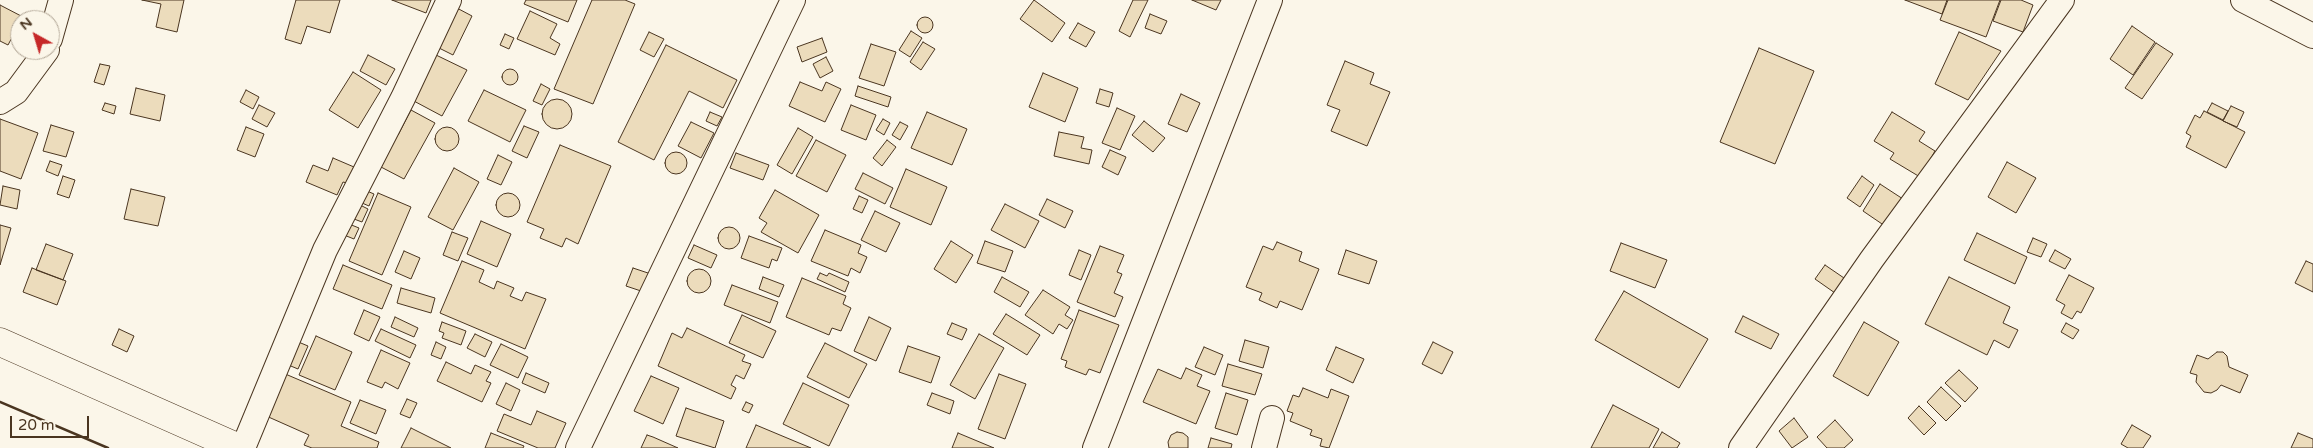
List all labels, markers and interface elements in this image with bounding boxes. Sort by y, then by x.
north arrow [10,10,60,60]
text: N [16,14,36,34]
scale bar [12,406,91,438]
text: 20 m [18,416,55,434]

